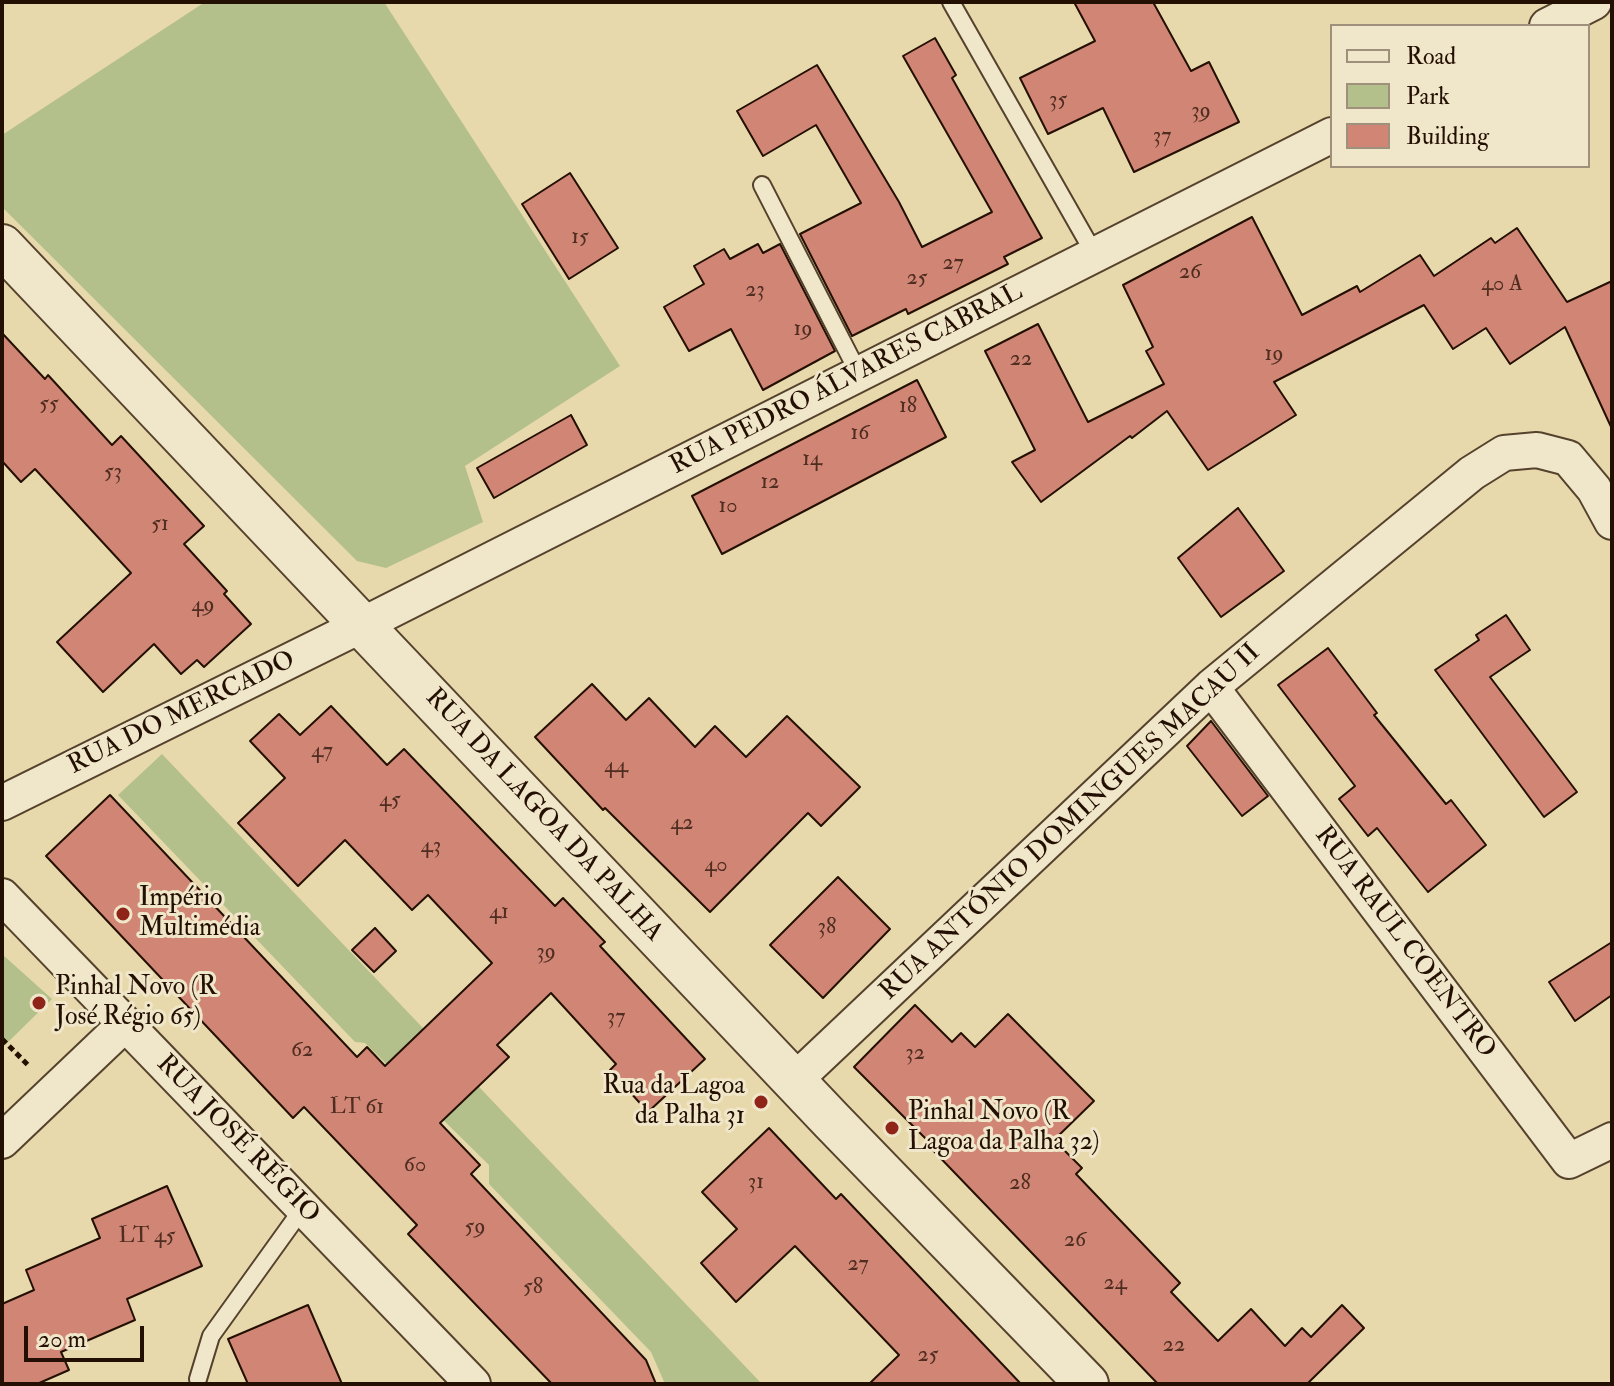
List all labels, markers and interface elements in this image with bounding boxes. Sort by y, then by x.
legend [1330,24,1590,168]
text: Road [1406,41,1456,72]
text: Park [1406,81,1450,112]
house number: 35 [1049,88,1067,114]
house number: 39 [1191,99,1211,125]
text: Building [1406,121,1489,152]
house number: 37 [1153,124,1171,150]
house number: 15 [571,225,589,251]
house number: 27 [942,251,964,277]
house number: 26 [1179,260,1201,286]
house number: 25 [907,266,927,292]
house number: 40 A [1481,272,1523,298]
street label: RUA PEDRO ÁLVARES CABRAL [666,277,1028,483]
house number: 23 [745,278,765,304]
house number: 19 [793,317,813,343]
house number: 19 [1264,342,1284,368]
house number: 22 [1010,347,1032,373]
house number: 55 [39,392,59,418]
house number: 18 [899,394,917,420]
house number: 16 [851,421,869,447]
house number: 14 [802,447,822,473]
house number: 53 [104,460,122,486]
house number: 12 [760,470,780,496]
house number: 10 [718,494,738,520]
house number: 51 [151,512,169,538]
house number: 49 [191,593,215,619]
street label: RUA ANTÓNIO DOMINGUES MACAU II [874,638,1268,1008]
street label: RUA DO MERCADO [63,645,301,783]
street label: RUA DA LAGOA DA PALHA [418,683,668,949]
house number: 47 [311,739,333,765]
house number: 44 [604,754,628,780]
house number: 45 [379,788,401,814]
house number: 42 [670,811,694,837]
street label: RUA RAUL COENTRO [1307,821,1501,1065]
house number: 43 [421,834,441,860]
house number: 40 [704,853,728,879]
place label: Império Multimédia [139,883,260,944]
house number: 41 [489,900,509,926]
marker: Império Multimédia [114,905,132,923]
house number: 38 [818,915,836,941]
house number: 39 [536,940,556,966]
place label: Pinhal Novo (R José Régio 65) [55,972,217,1034]
marker: Pinhal Novo (R José Régio 65) [30,994,48,1012]
house number: 37 [607,1005,625,1031]
house number: 62 [291,1038,313,1064]
house number: 32 [905,1041,925,1067]
street label: RUA JOSÉ RÉGIO [149,1049,325,1231]
place label: Rua da Lagoa da Palha 31 [603,1071,745,1132]
marker: Rua da Lagoa da Palha 31 [752,1093,770,1111]
house number: LT 61 [330,1095,384,1121]
place label: Pinhal Novo (R Lagoa da Palha 32) [908,1097,1100,1158]
marker: Pinhal Novo (R Lagoa da Palha 32) [883,1119,901,1137]
house number: 60 [404,1153,426,1179]
house number: 31 [748,1170,764,1196]
house number: 28 [1009,1171,1031,1197]
house number: 59 [465,1215,485,1241]
house number: LT 45 [118,1224,176,1250]
house number: 26 [1064,1228,1086,1254]
house number: 27 [847,1252,869,1278]
house number: 24 [1103,1271,1127,1297]
house number: 58 [523,1275,543,1301]
scale bar [28,1310,148,1360]
text: 20 m [38,1324,86,1355]
house number: 22 [1163,1333,1185,1359]
house number: 25 [918,1343,938,1369]

